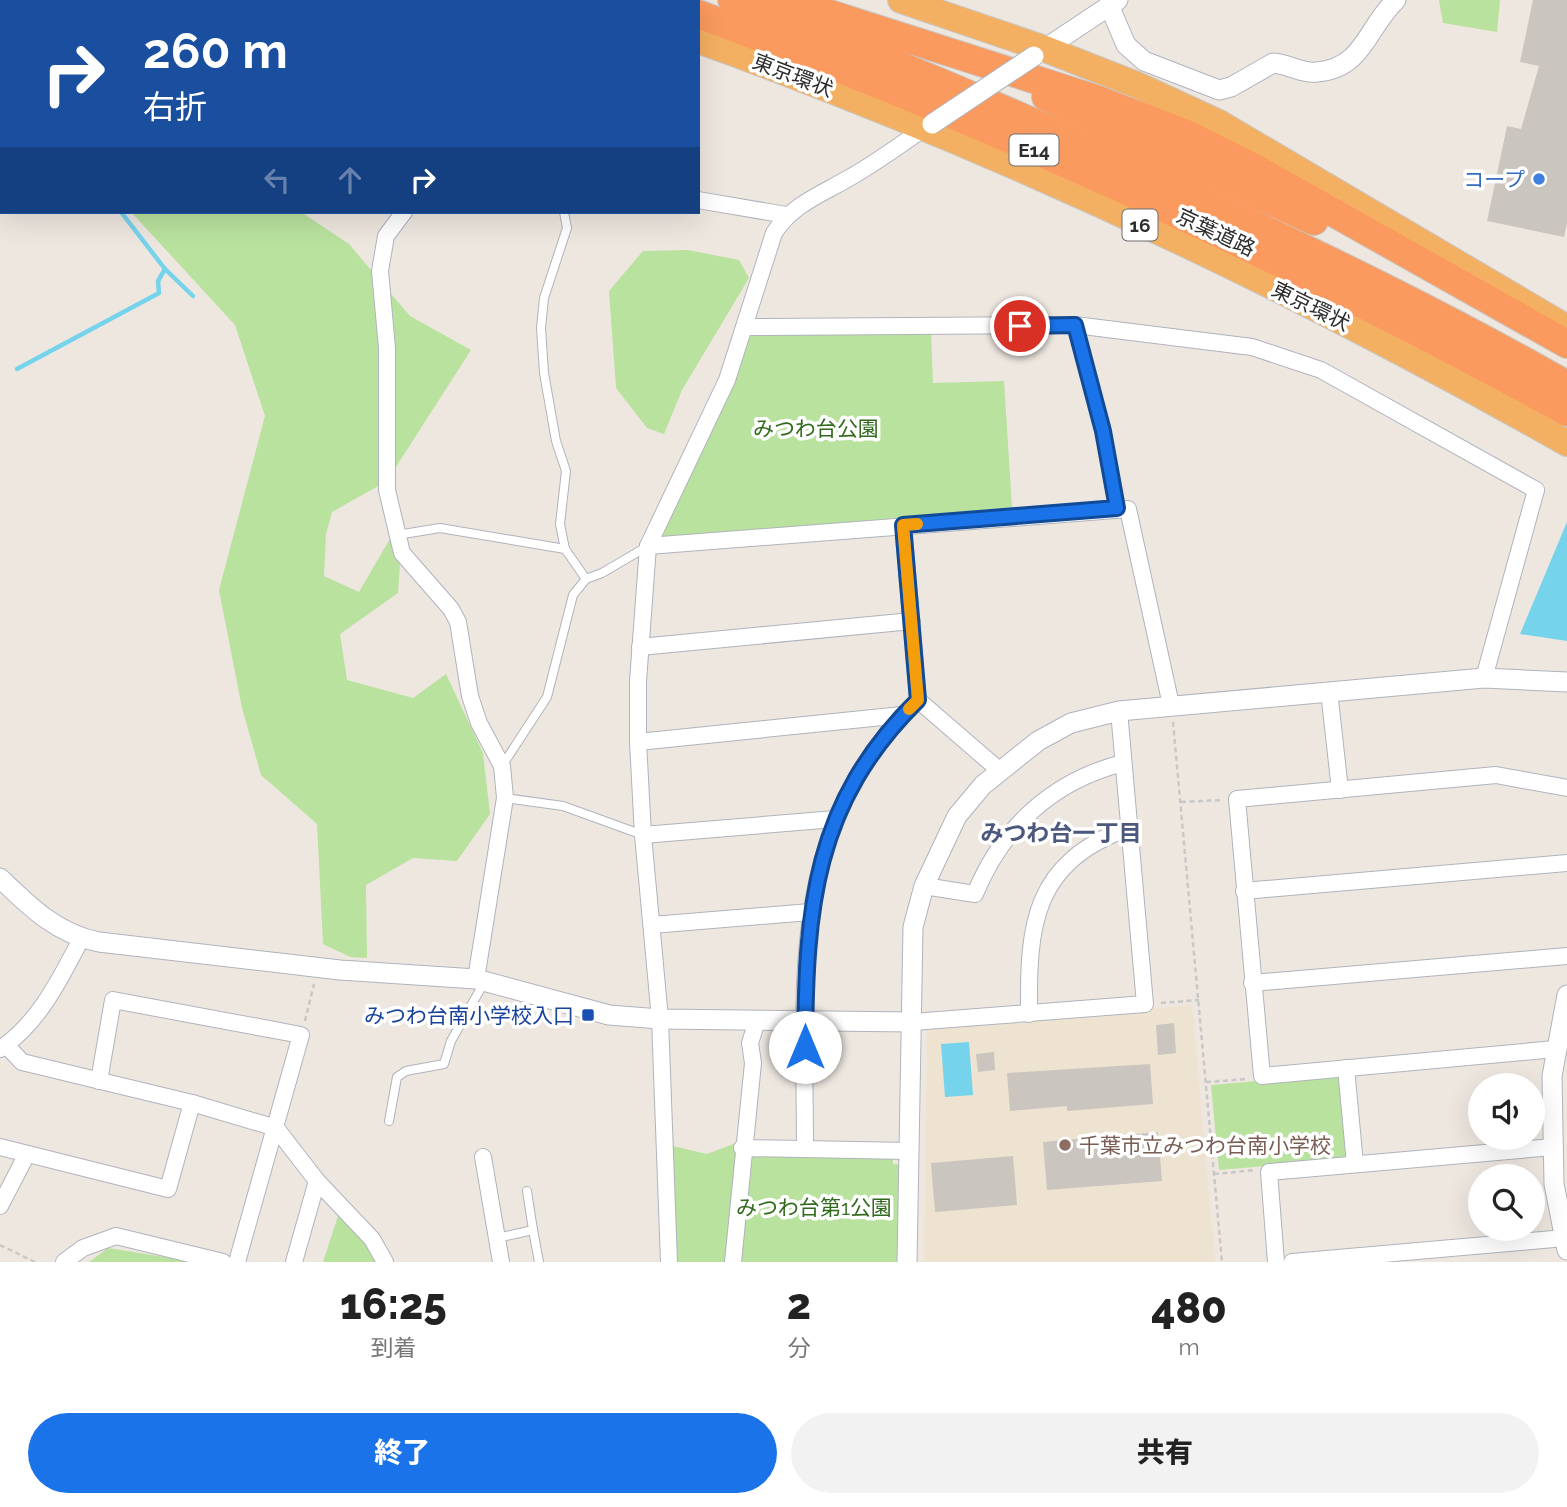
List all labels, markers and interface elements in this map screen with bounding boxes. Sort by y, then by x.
text: 260 m [143,22,288,79]
icon: right [28,28,119,119]
street label: 東京環状 [749,48,837,102]
text: 右折 [143,88,207,125]
road number: E14 [1010,134,1058,166]
icon: left [258,161,296,199]
icon: ahead [331,161,369,199]
icon: right [404,161,442,199]
place label: コープ [1463,167,1525,192]
marker: コープ [1531,171,1547,187]
street label: 京葉道路 [1173,203,1259,261]
road number: 16 [1122,210,1158,241]
street label: 東京環状 [1268,276,1354,336]
pin [990,296,1050,356]
icon: arrive [1001,307,1039,345]
park label: みつわ台公園 [753,416,879,441]
district label: みつわ台一丁目 [981,819,1142,846]
place label: みつわ台南小学校入口 [364,1003,574,1028]
marker: みつわ台南小学校入口 [580,1007,596,1023]
position arrow [768,1010,842,1084]
map controls [1468,1073,1545,1241]
button: sound [1468,1073,1545,1150]
place label: 千葉市立みつわ台南小学校 [1079,1133,1331,1158]
marker: 千葉市立みつわ台南小学校 [1057,1137,1073,1153]
button: search [1468,1164,1545,1241]
park label: みつわ台第1公園 [736,1195,892,1220]
text: 16:25 [340,1280,447,1329]
text: 2 [787,1280,811,1329]
text: 480 [1151,1284,1227,1333]
text: m [1179,1333,1200,1360]
text: 到着 [370,1334,416,1361]
text: 分 [788,1334,811,1361]
button: 終了 [28,1413,777,1493]
button: 共有 [791,1413,1539,1493]

